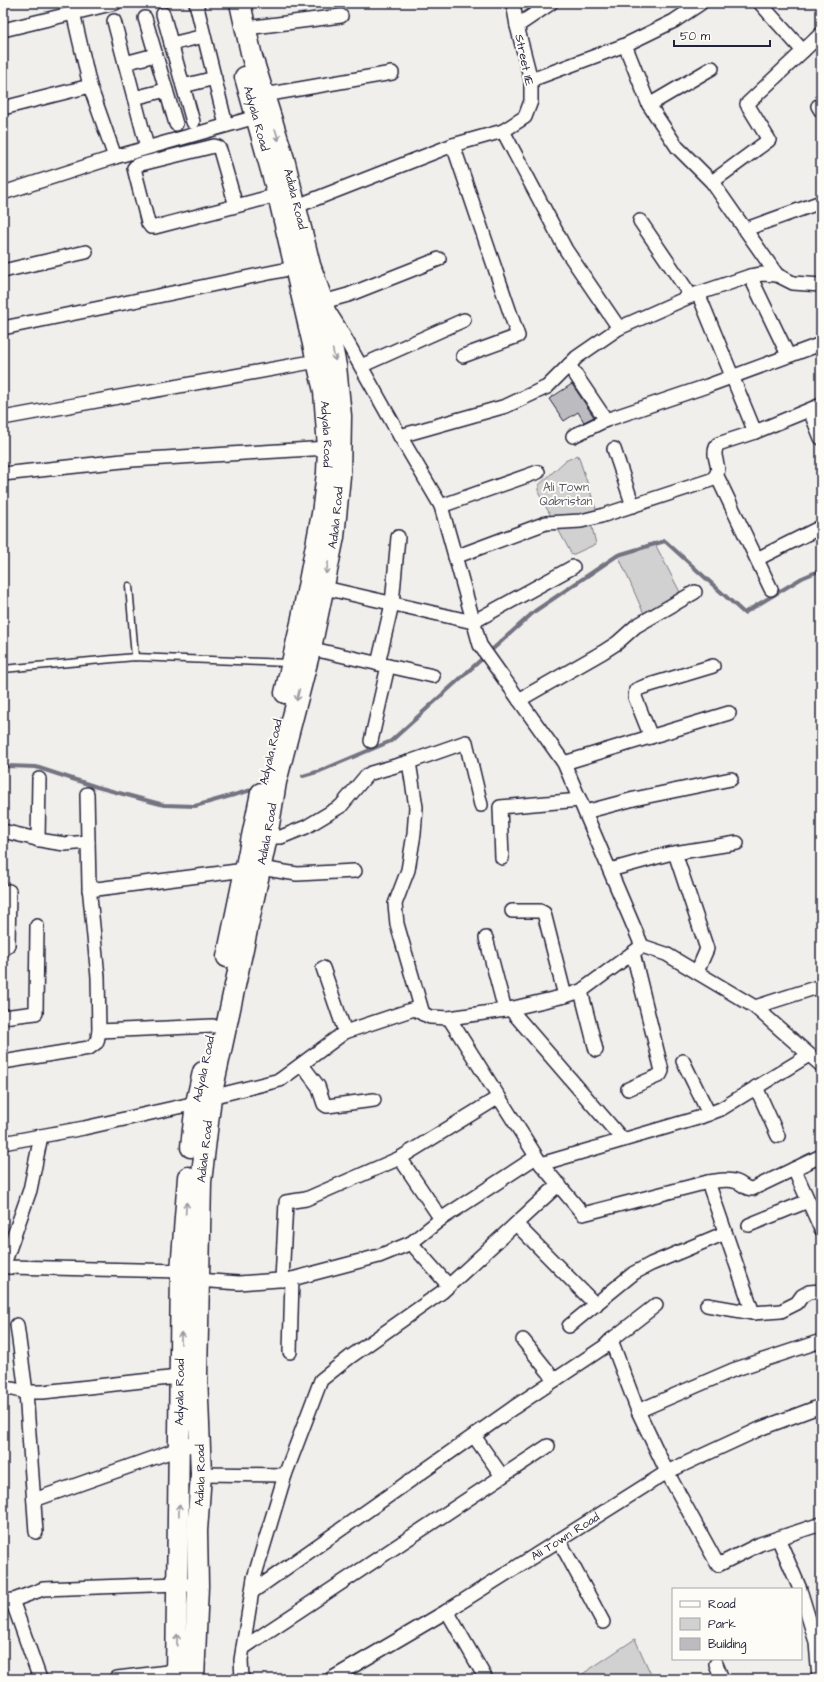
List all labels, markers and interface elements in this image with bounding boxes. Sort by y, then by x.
scale bar [674,22,770,48]
text: 50 m [680,28,711,45]
street label: Street 11E [510,33,538,87]
street label: Adyala Road [239,84,274,153]
one-way arrow [274,128,281,141]
street label: Adiala Road [279,167,311,231]
one-way arrow [330,349,338,362]
street label: Adyala Road [316,400,337,468]
park label: Ali Town Qabristan [540,479,592,510]
street label: Adiala Road [323,486,347,550]
one-way arrow [323,561,331,574]
one-way arrow [294,688,302,701]
street label: Adyala Road [255,717,288,787]
street label: Adiala Road [253,802,281,866]
street label: Adyala Road [189,1035,220,1104]
street label: Adiala Road [193,1120,217,1183]
one-way arrow [183,1202,190,1215]
one-way arrow [178,1332,185,1345]
street label: Adyala Road [171,1358,189,1426]
street label: Adiala Road [190,1444,210,1507]
one-way arrow [175,1504,183,1517]
street label: Ali Town Road [527,1508,603,1565]
legend [672,1588,802,1660]
text: Road [708,1596,736,1613]
text: Park [708,1616,736,1633]
one-way arrow [173,1634,181,1647]
text: Building [708,1636,746,1654]

